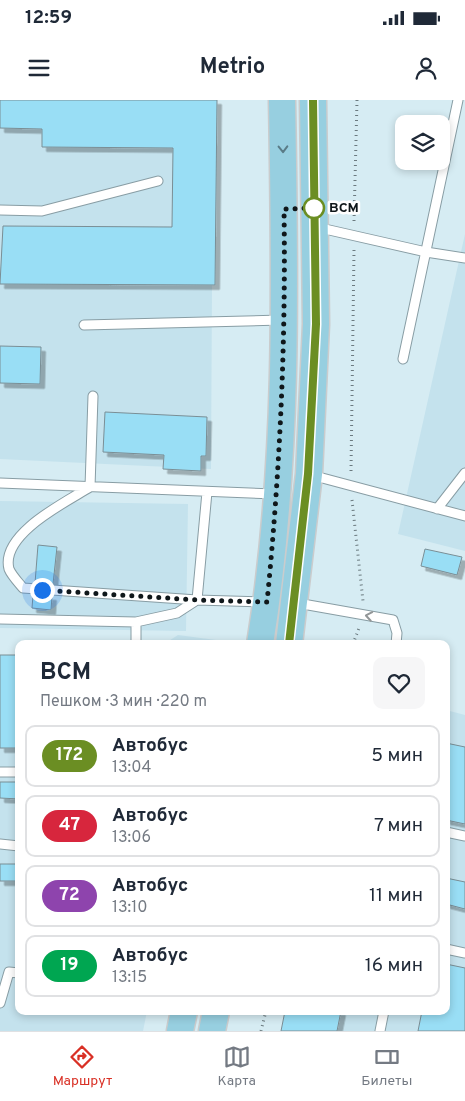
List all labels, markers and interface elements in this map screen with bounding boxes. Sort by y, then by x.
text: 12:59 [25,6,72,30]
icon: menu [25,54,53,82]
text: Metrio [200,54,265,81]
icon: person [412,54,440,82]
map controls [395,115,450,170]
button: layers [395,115,450,170]
one-way arrow [278,145,288,153]
marker: ВСМ [303,197,325,219]
place label: ВСМ [329,200,359,217]
your location [30,578,55,603]
one-way arrow [365,611,374,621]
button: heart [373,657,425,709]
text: ВСМ [40,658,91,688]
text: Пешком · 3 мин · 220 m [40,692,207,712]
text: Автобус [112,734,188,758]
text: 172 [56,744,83,767]
text: 5 мин [371,744,423,768]
text: 13:04 [112,758,151,778]
text: Автобус [112,804,188,828]
text: 47 [59,814,80,837]
text: 7 мин [374,814,423,838]
text: 13:06 [112,828,151,848]
text: Автобус [112,874,188,898]
text: 72 [59,884,80,907]
text: 11 мин [369,884,423,908]
text: 13:10 [112,898,147,918]
text: Автобус [112,944,188,968]
text: 19 [60,954,79,977]
text: 16 мин [365,954,423,978]
text: 13:15 [112,968,147,988]
tab: Маршрут [53,1043,112,1090]
tab: Карта [218,1043,256,1090]
tab: Билеты [361,1043,412,1090]

